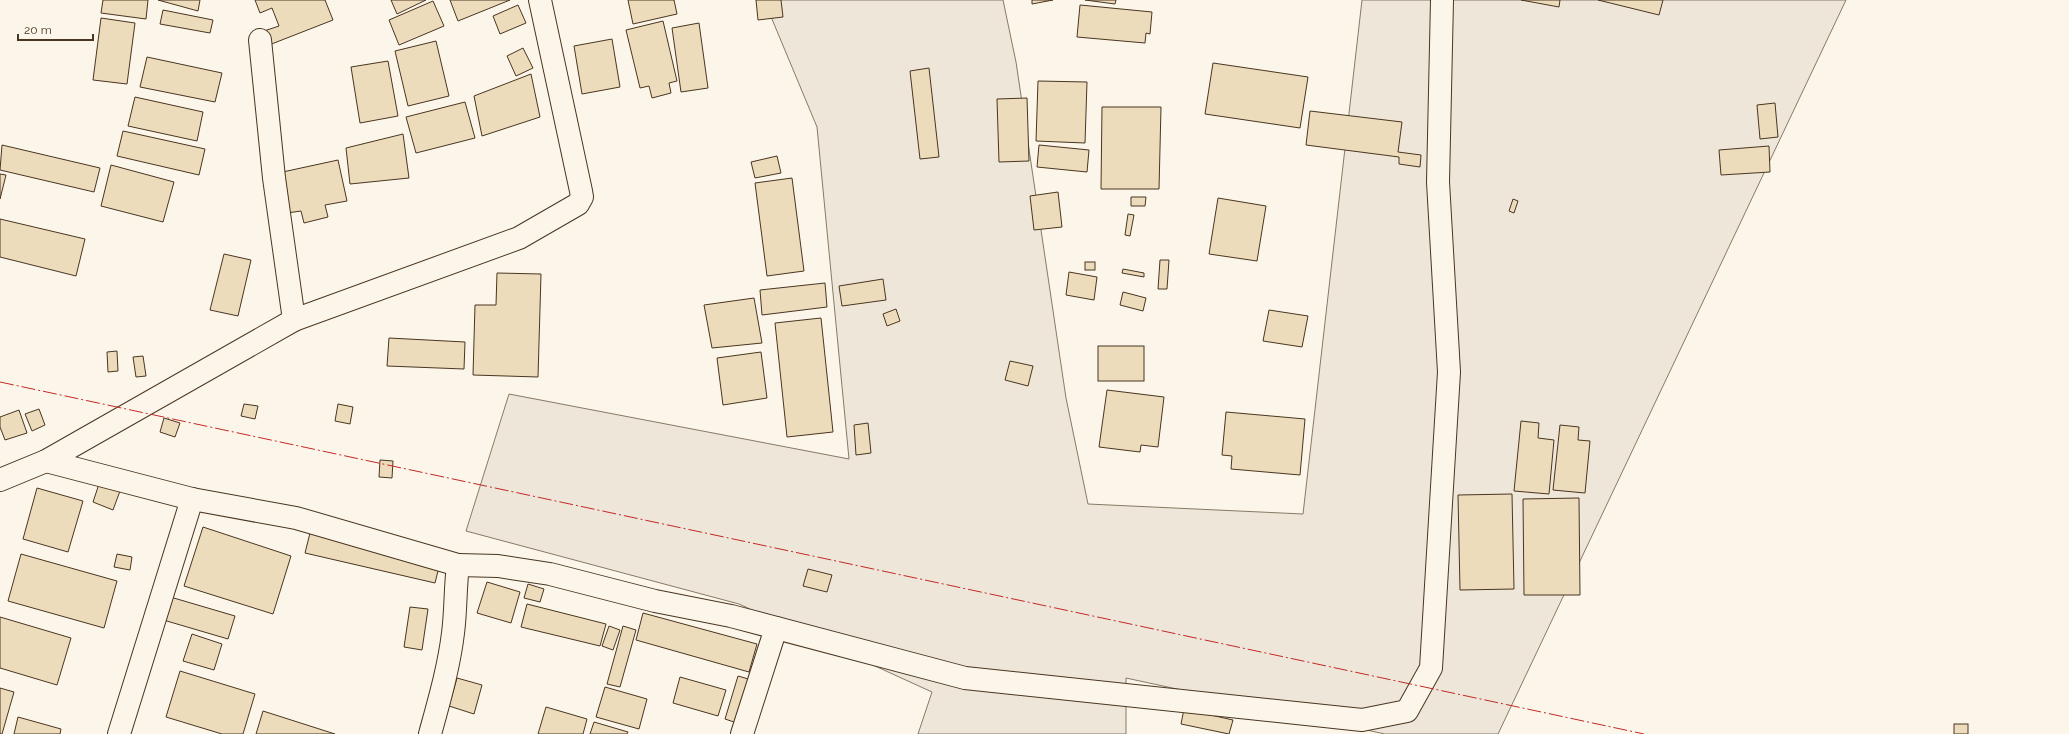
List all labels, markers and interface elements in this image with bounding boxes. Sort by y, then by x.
scale bar [18,16,93,42]
text: 20 m [24,23,52,37]

